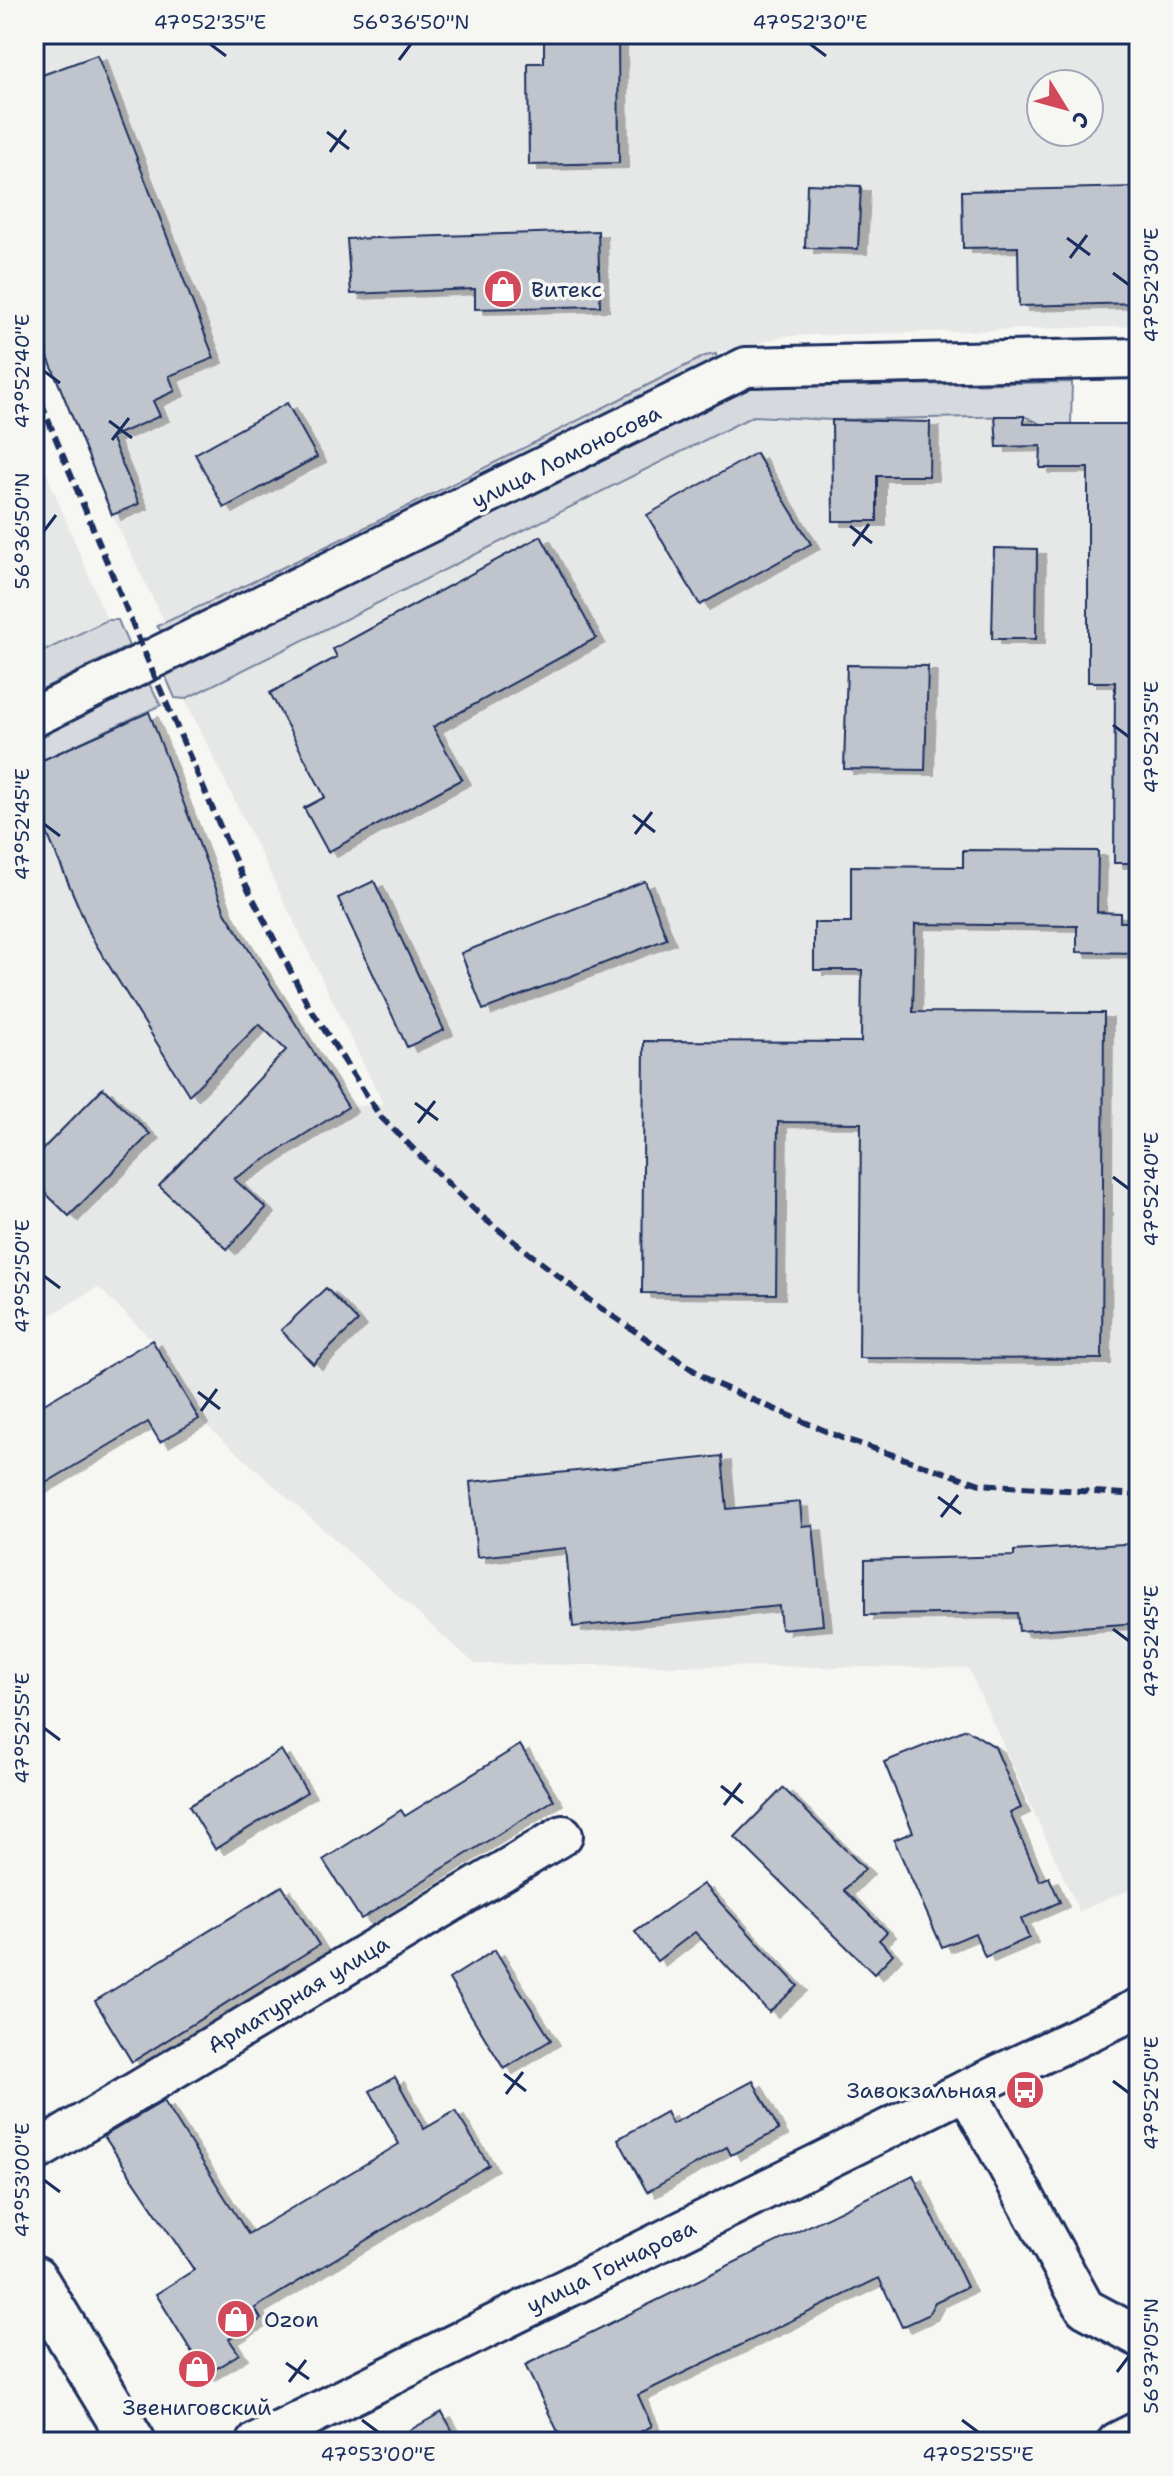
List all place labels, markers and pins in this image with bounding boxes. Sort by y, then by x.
shop icon: Витекс [482,268,524,310]
place label: Витекс [531,275,602,304]
bus stop icon: Завокзальная [1004,2069,1046,2111]
place label: Завокзальная [847,2076,997,2105]
shop icon: Ozon [215,2298,257,2340]
place label: Ozon [264,2305,319,2334]
shop icon: Звениговский [176,2348,218,2390]
place label: Звениговский [122,2393,272,2422]

